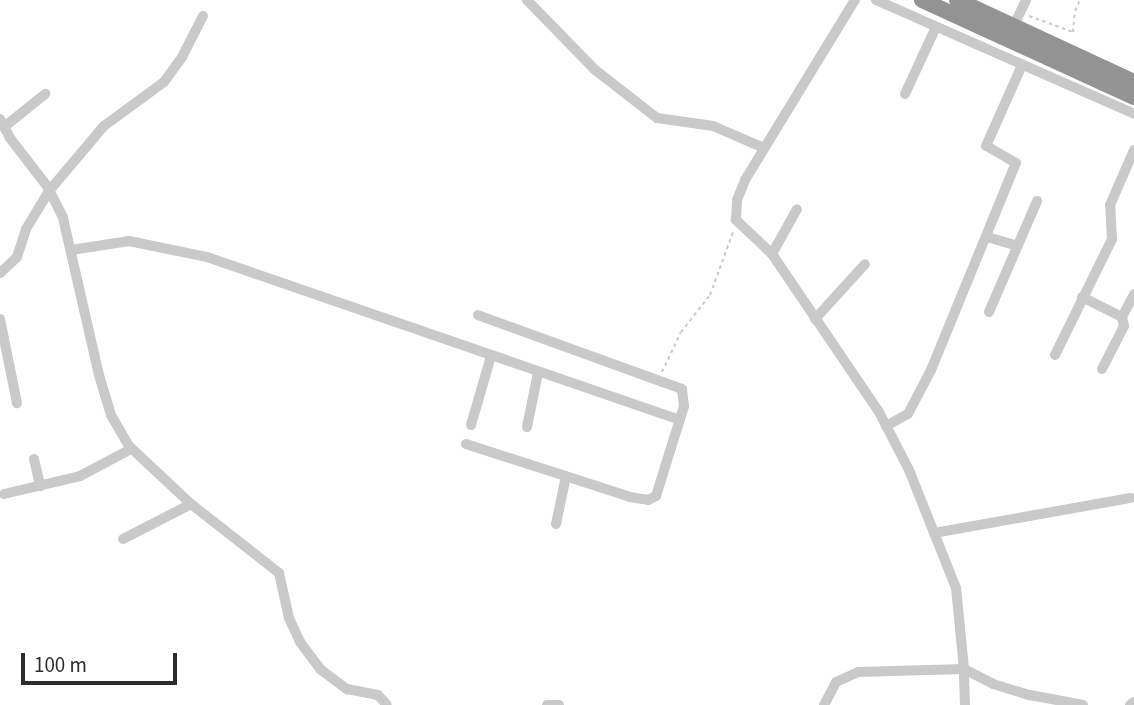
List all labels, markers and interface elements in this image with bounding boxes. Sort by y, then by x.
scale bar [24,638,180,682]
text: 100 m [34,650,87,680]

